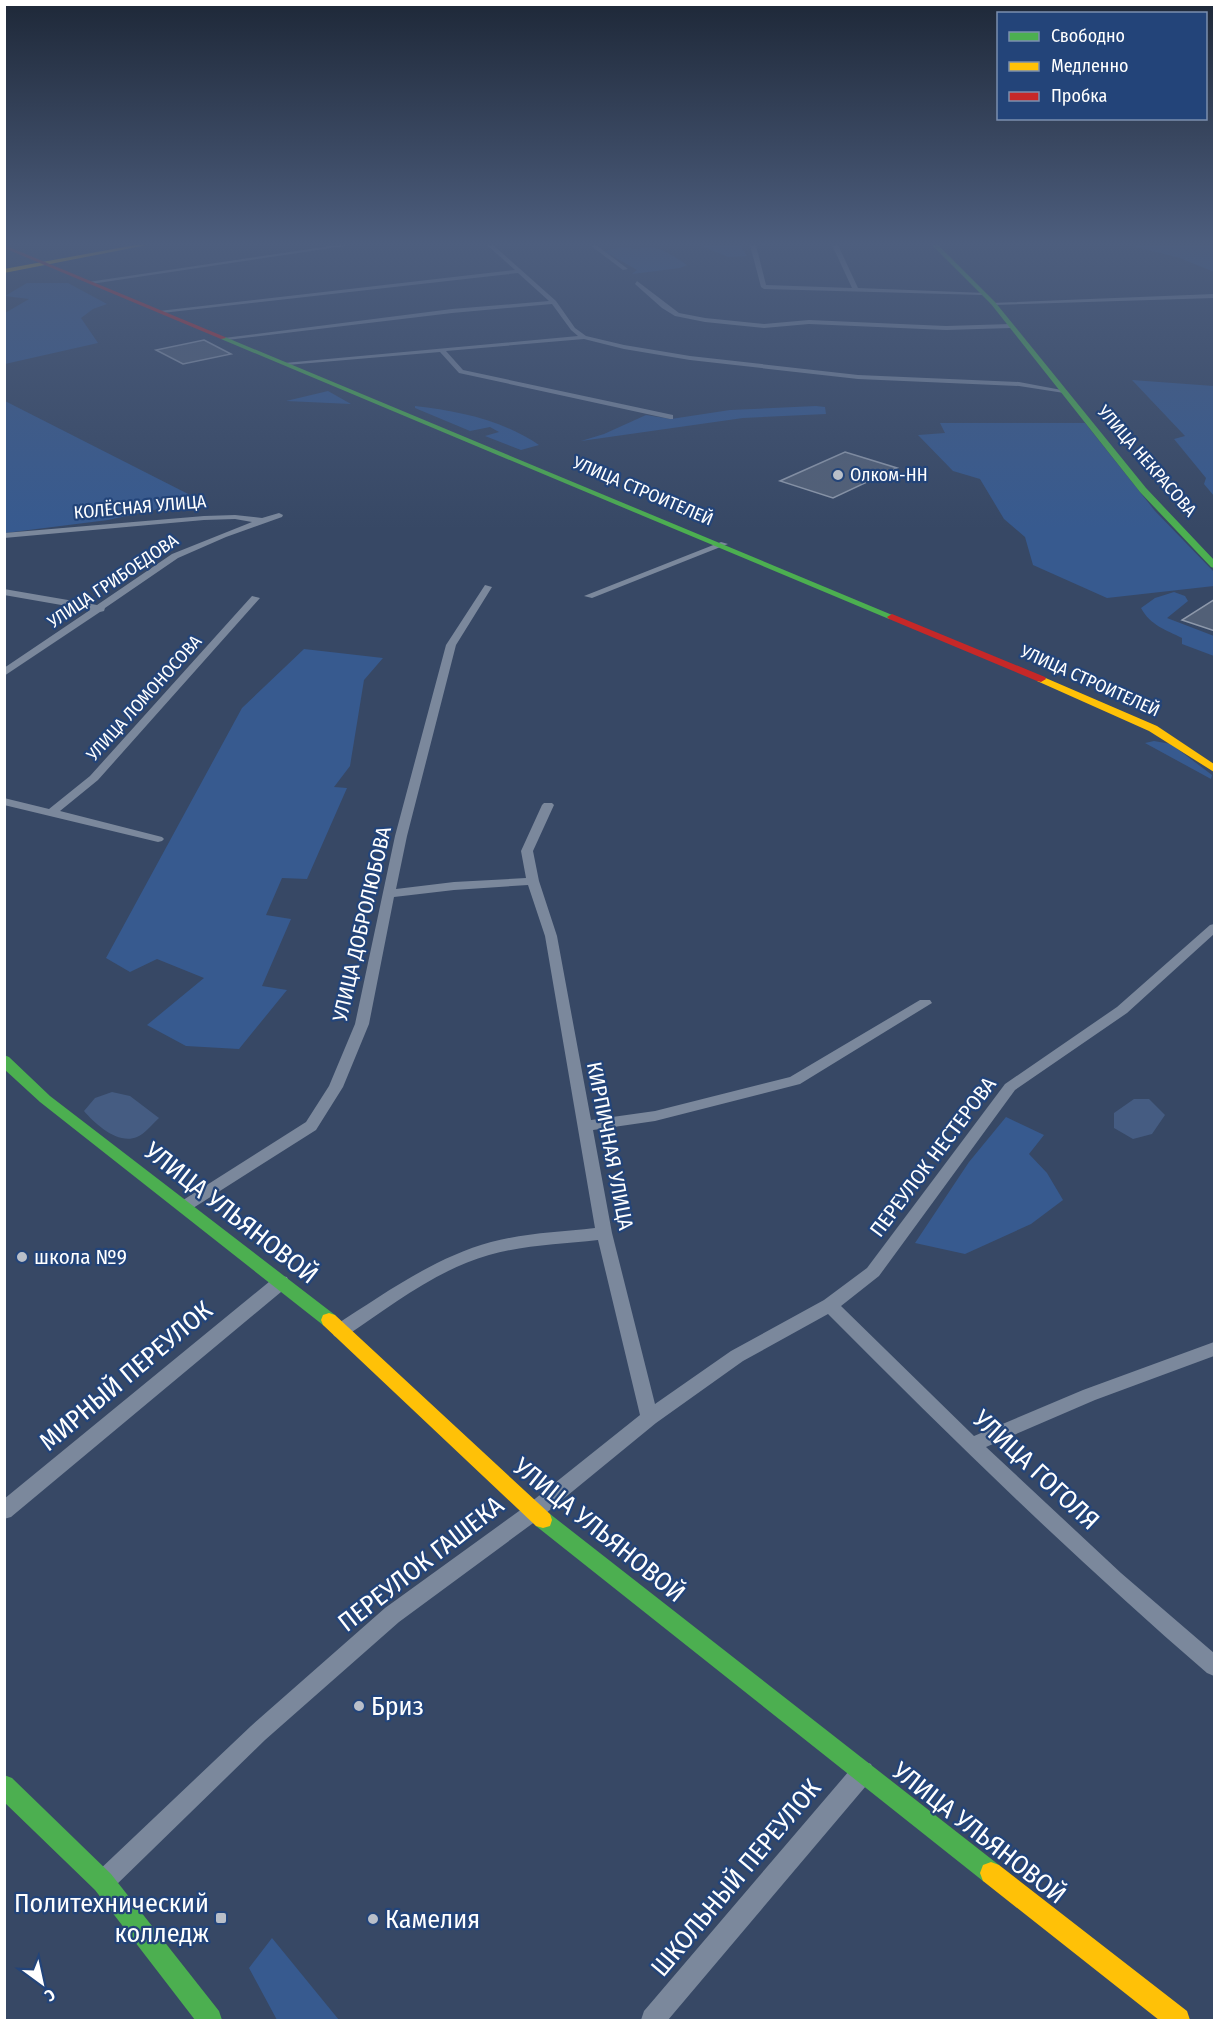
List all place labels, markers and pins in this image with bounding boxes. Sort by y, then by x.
place label: Олком-НН [850,464,928,486]
marker: Олком-НН [831,468,845,482]
place label: школа №9 [34,1244,127,1270]
marker: школа №9 [15,1250,29,1264]
place label: Бриз [371,1691,424,1722]
marker: Бриз [352,1699,366,1713]
place label: Политехнический колледж [14,1888,209,1949]
place label: Камелия [385,1904,480,1935]
marker: Политехнический колледж [214,1911,228,1925]
marker: Камелия [366,1912,380,1926]

